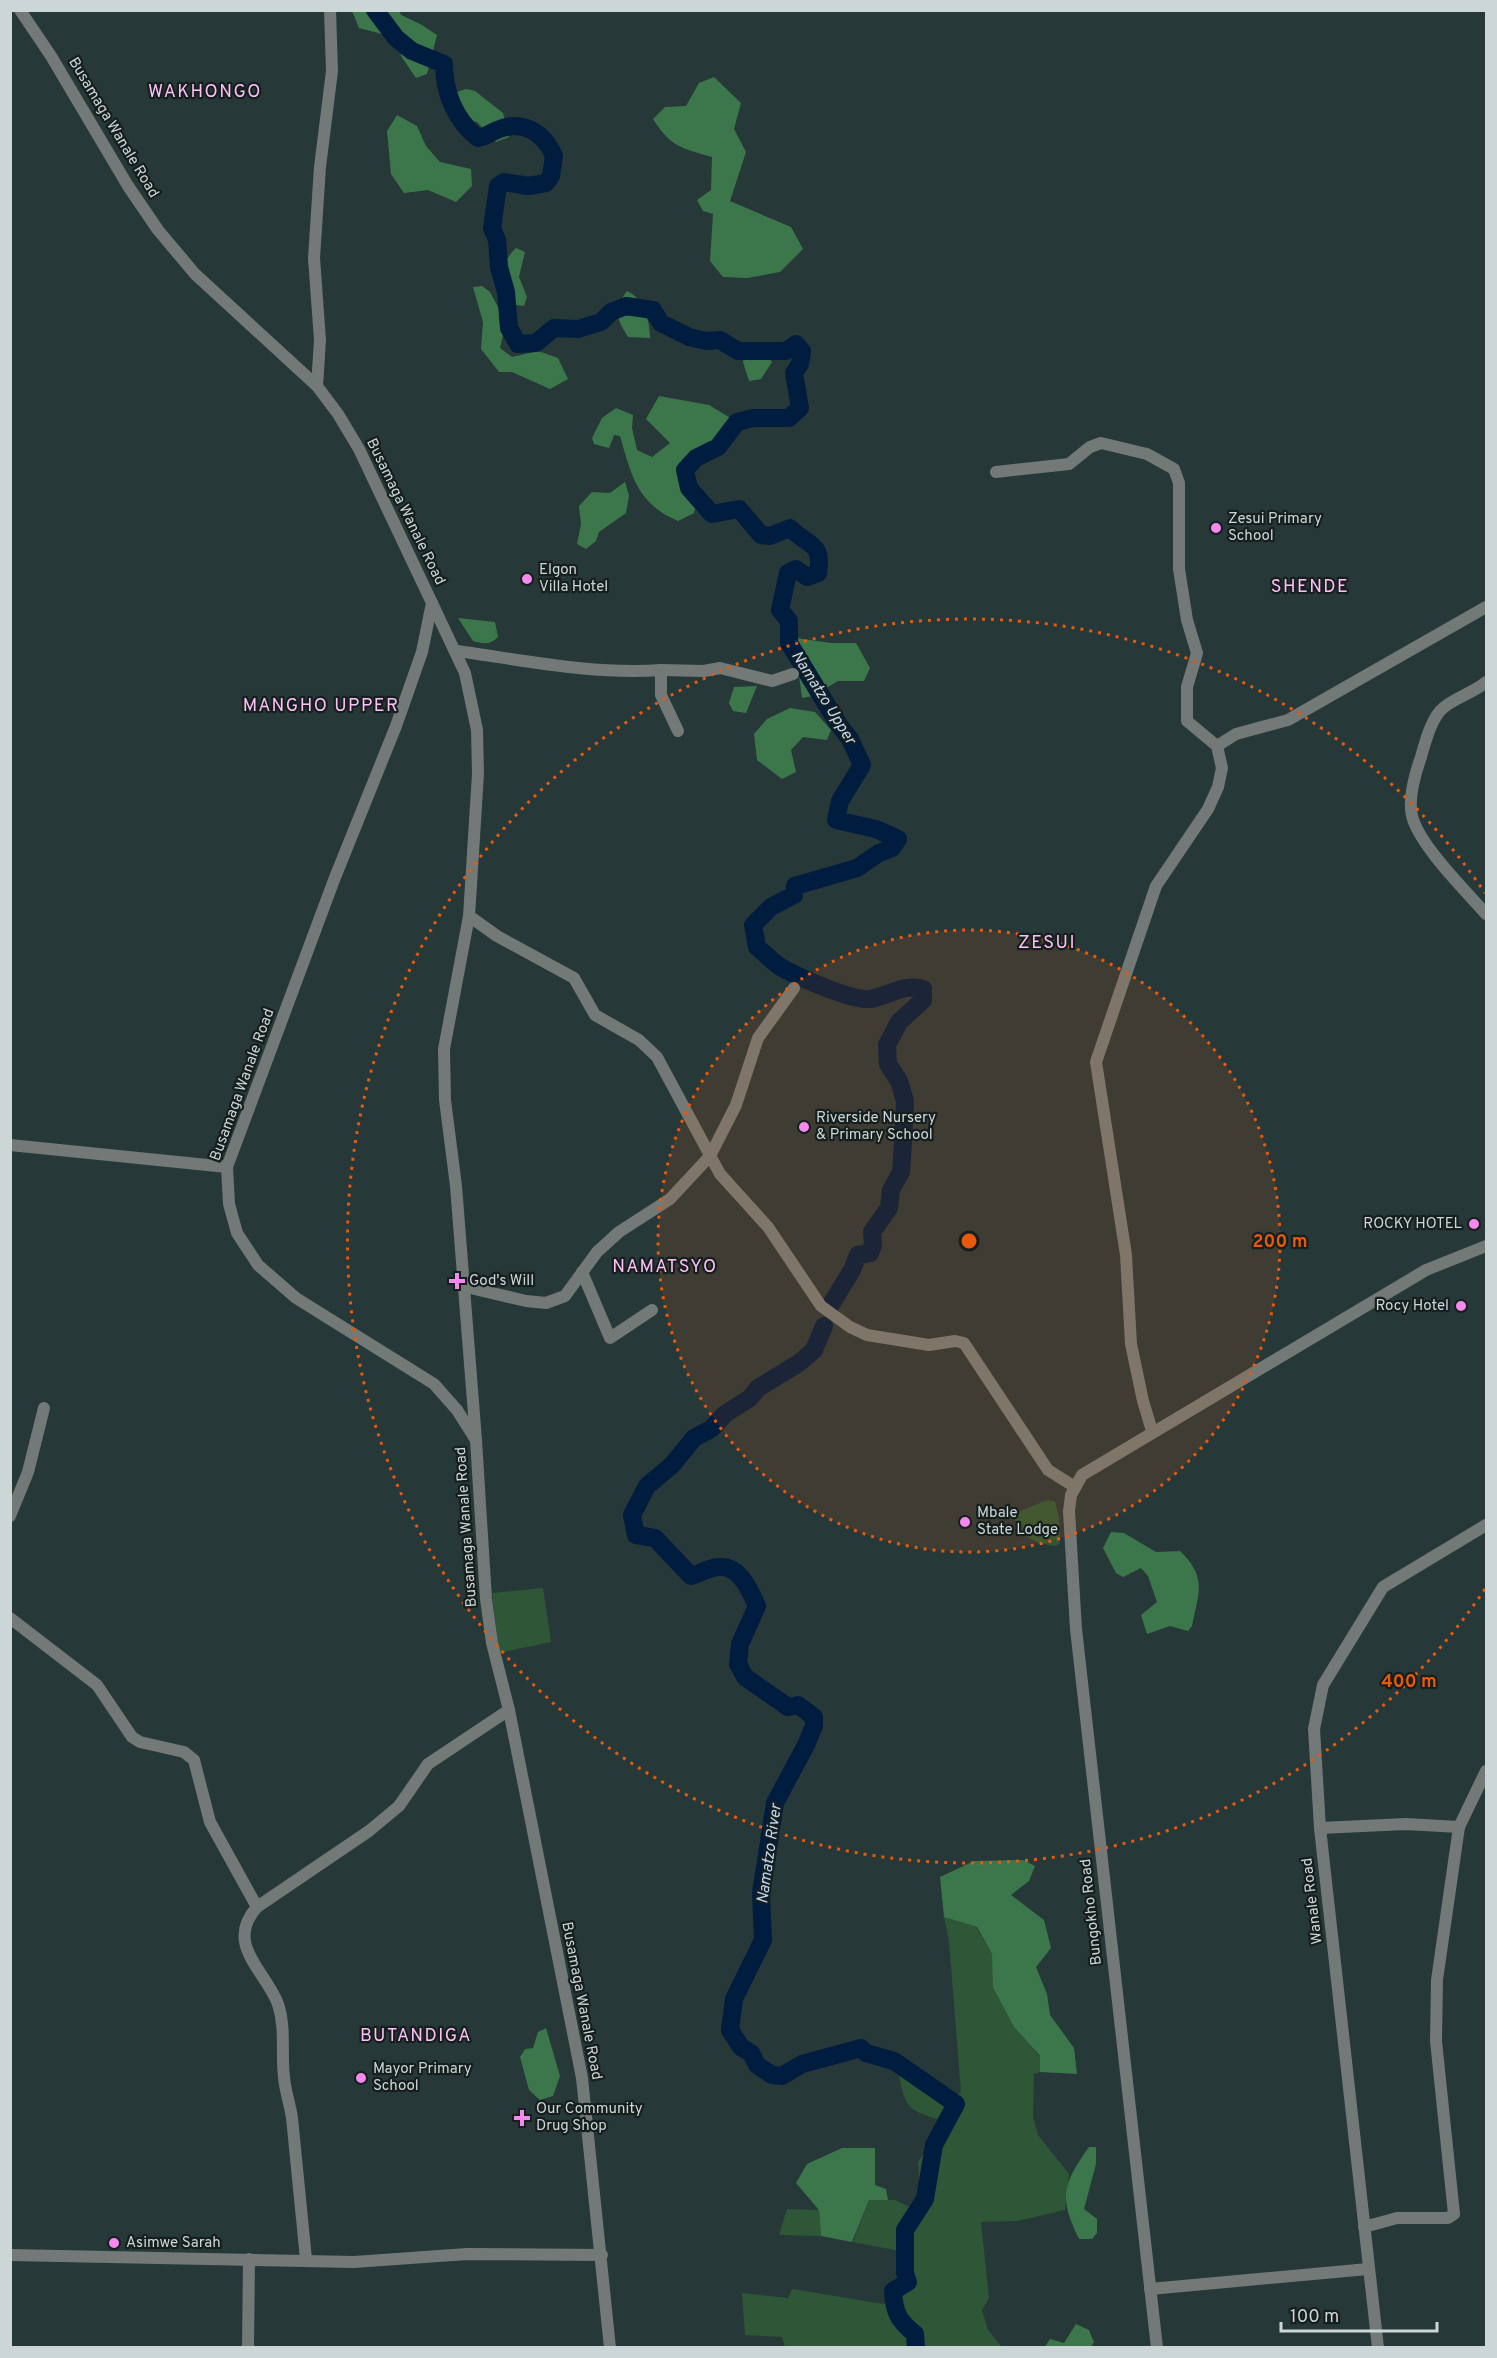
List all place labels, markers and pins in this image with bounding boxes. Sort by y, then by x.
place label: Zesui Primary School [1228,510,1322,546]
marker: Zesui Primary School [1209,521,1223,535]
place label: Elgon Villa Hotel [539,561,608,597]
marker: Elgon Villa Hotel [520,572,534,586]
place label: Riverside Nursery & Primary School [816,1109,936,1145]
marker: Riverside Nursery & Primary School [797,1120,811,1134]
place label: ROCKY HOTEL [1363,1215,1462,1234]
marker: ROCKY HOTEL [1467,1217,1481,1231]
centre of rings [959,1231,979,1251]
place label: God's Will [469,1272,534,1291]
marker: God's Will [450,1274,464,1288]
place label: Rocy Hotel [1375,1297,1449,1316]
marker: Rocy Hotel [1454,1299,1468,1313]
place label: Mbale State Lodge [977,1504,1058,1540]
marker: Mbale State Lodge [958,1515,972,1529]
place label: Mayor Primary School [373,2060,472,2096]
marker: Mayor Primary School [354,2071,368,2085]
place label: Our Community Drug Shop [536,2100,643,2136]
marker: Our Community Drug Shop [513,2109,531,2127]
place label: Asimwe Sarah [126,2234,221,2253]
marker: Asimwe Sarah [107,2236,121,2250]

